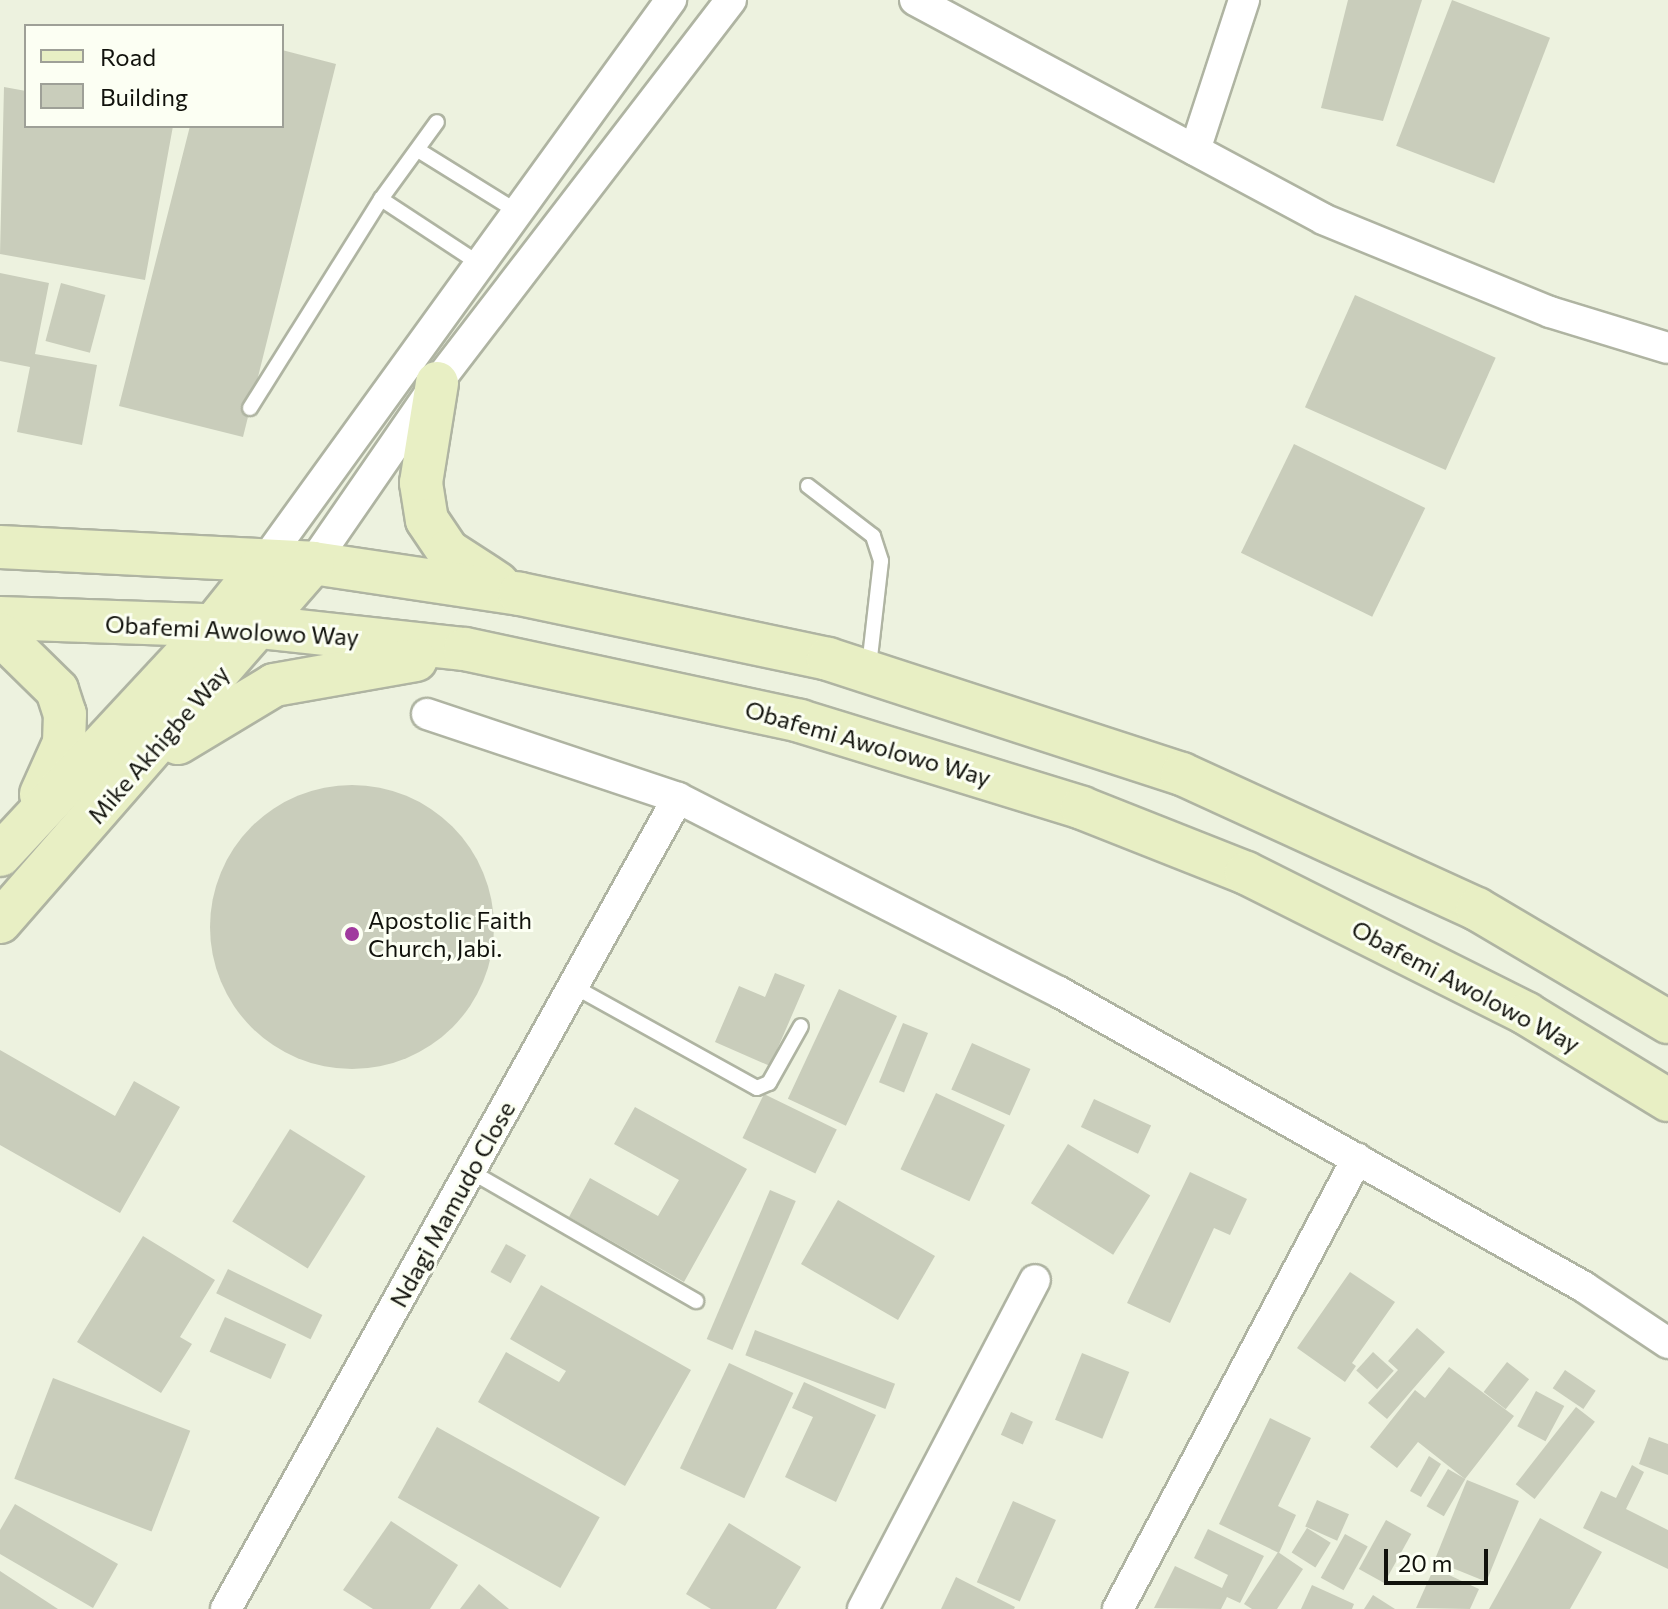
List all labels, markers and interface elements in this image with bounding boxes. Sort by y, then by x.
legend [24,24,284,128]
text: Road [100,42,156,71]
text: Building [100,82,188,111]
street label: Obafemi Awolowo Way [104,609,360,651]
street label: Mike Akhigbe Way [81,659,235,829]
street label: Obafemi Awolowo Way [742,694,994,792]
place label: Apostolic Faith Church, Jabi. [368,906,532,962]
street label: Obafemi Awolowo Way [1347,914,1585,1058]
marker: Apostolic Faith Church, Jabi. [343,925,361,943]
street label: Ndagi Mamudo Close [383,1096,521,1312]
scale bar [1388,1533,1492,1583]
text: 20 m [1398,1548,1452,1577]

